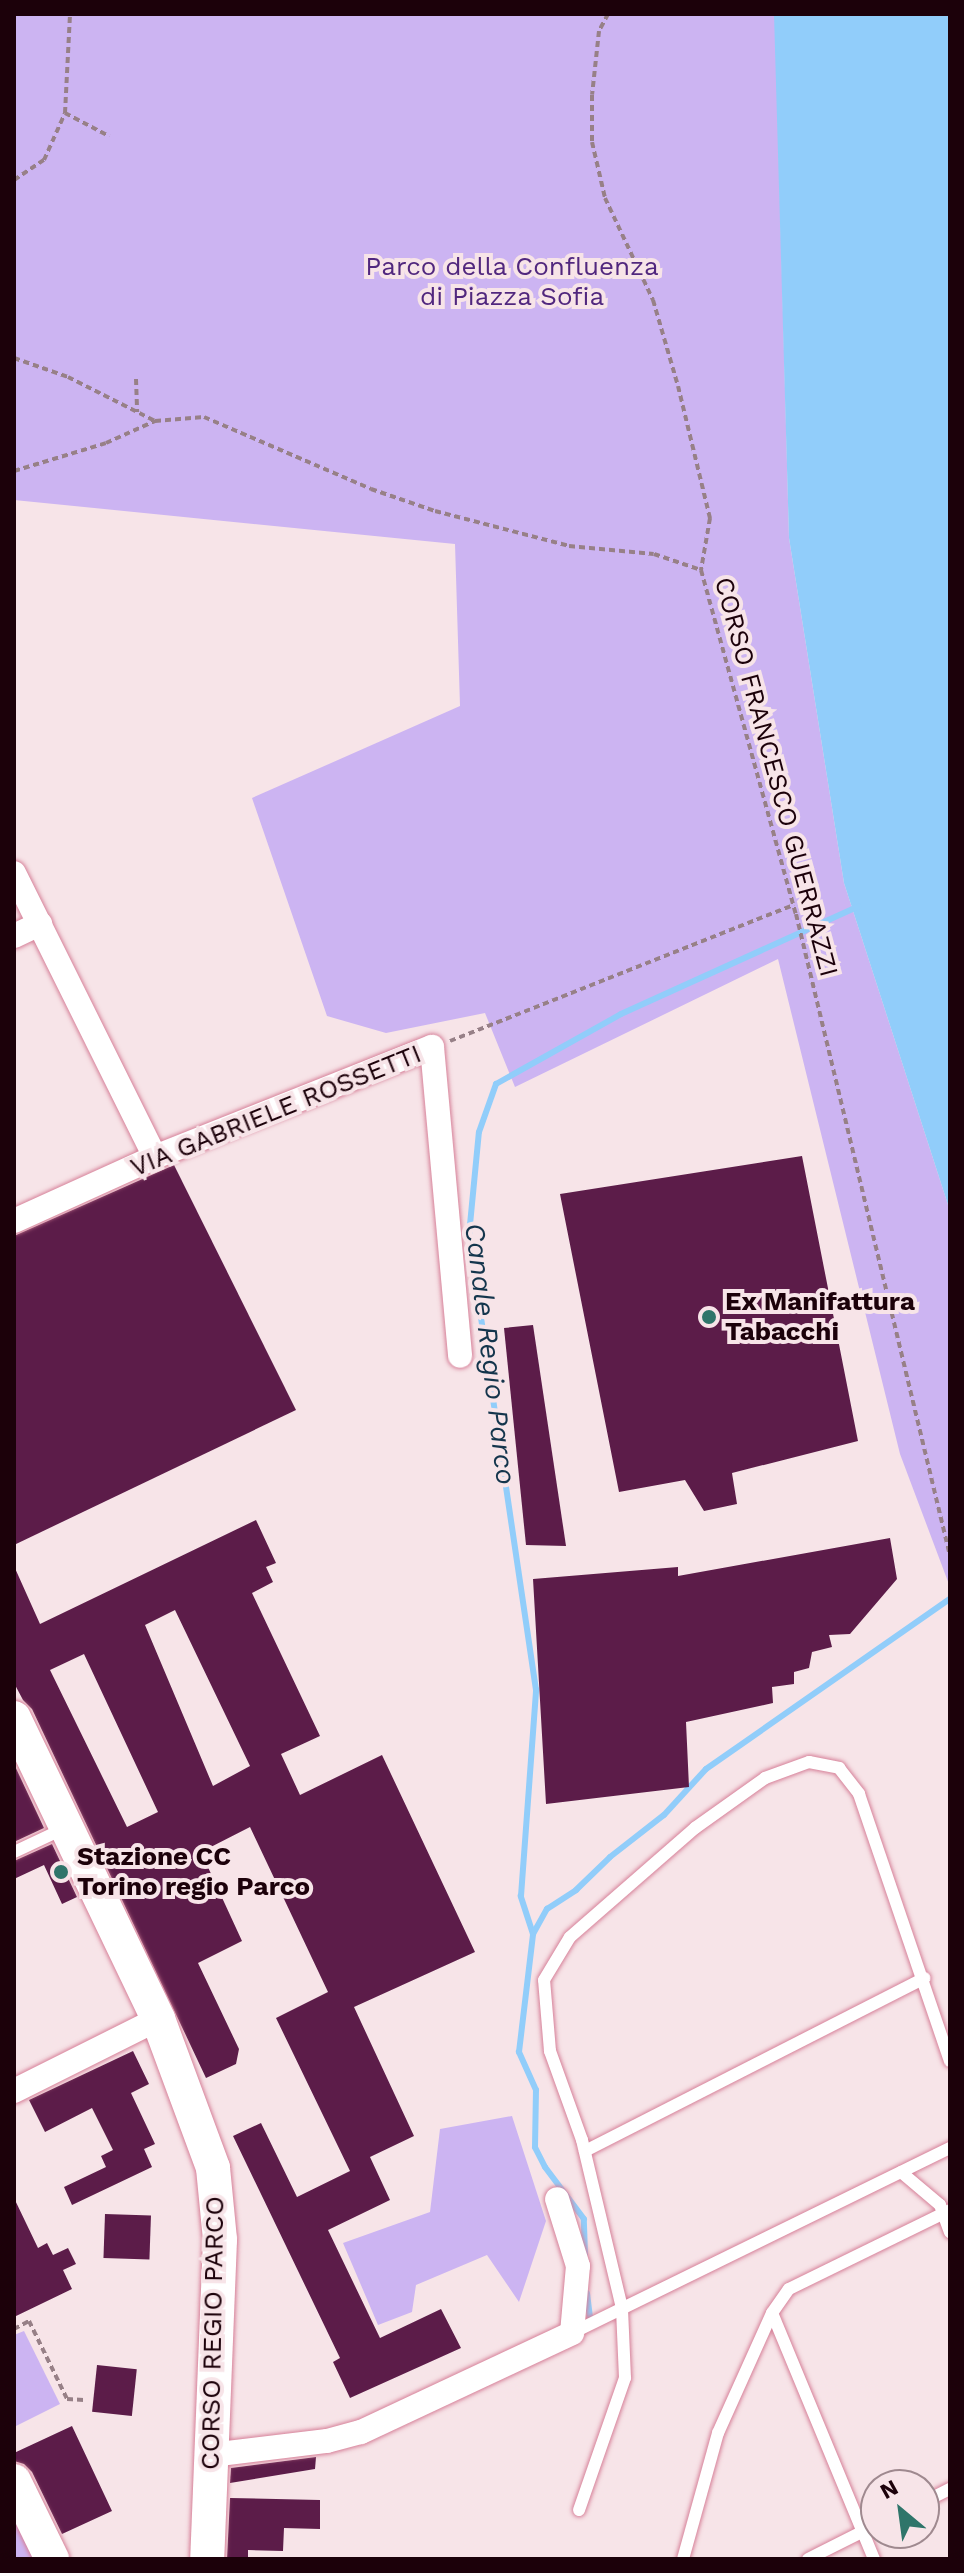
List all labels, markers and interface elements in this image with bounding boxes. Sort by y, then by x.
park label: Parco della Confluenza di Piazza Sofia [365,251,659,312]
street label: CORSO FRANCESCO GUERRAZZI [708,574,844,980]
street label: VIA GABRIELE ROSSETTI [126,1038,426,1184]
water label: Canale Regio Parco [457,1221,523,1487]
place label: Ex Manifattura Tabacchi [725,1286,915,1348]
marker: Ex Manifattura Tabacchi [700,1308,718,1326]
place label: Stazione CC Torino regio Parco [77,1841,310,1902]
marker: Stazione CC Torino regio Parco [52,1863,70,1881]
street label: CORSO REGIO PARCO [195,2196,231,2470]
north arrow [860,2469,940,2549]
text: N [876,2474,902,2504]

